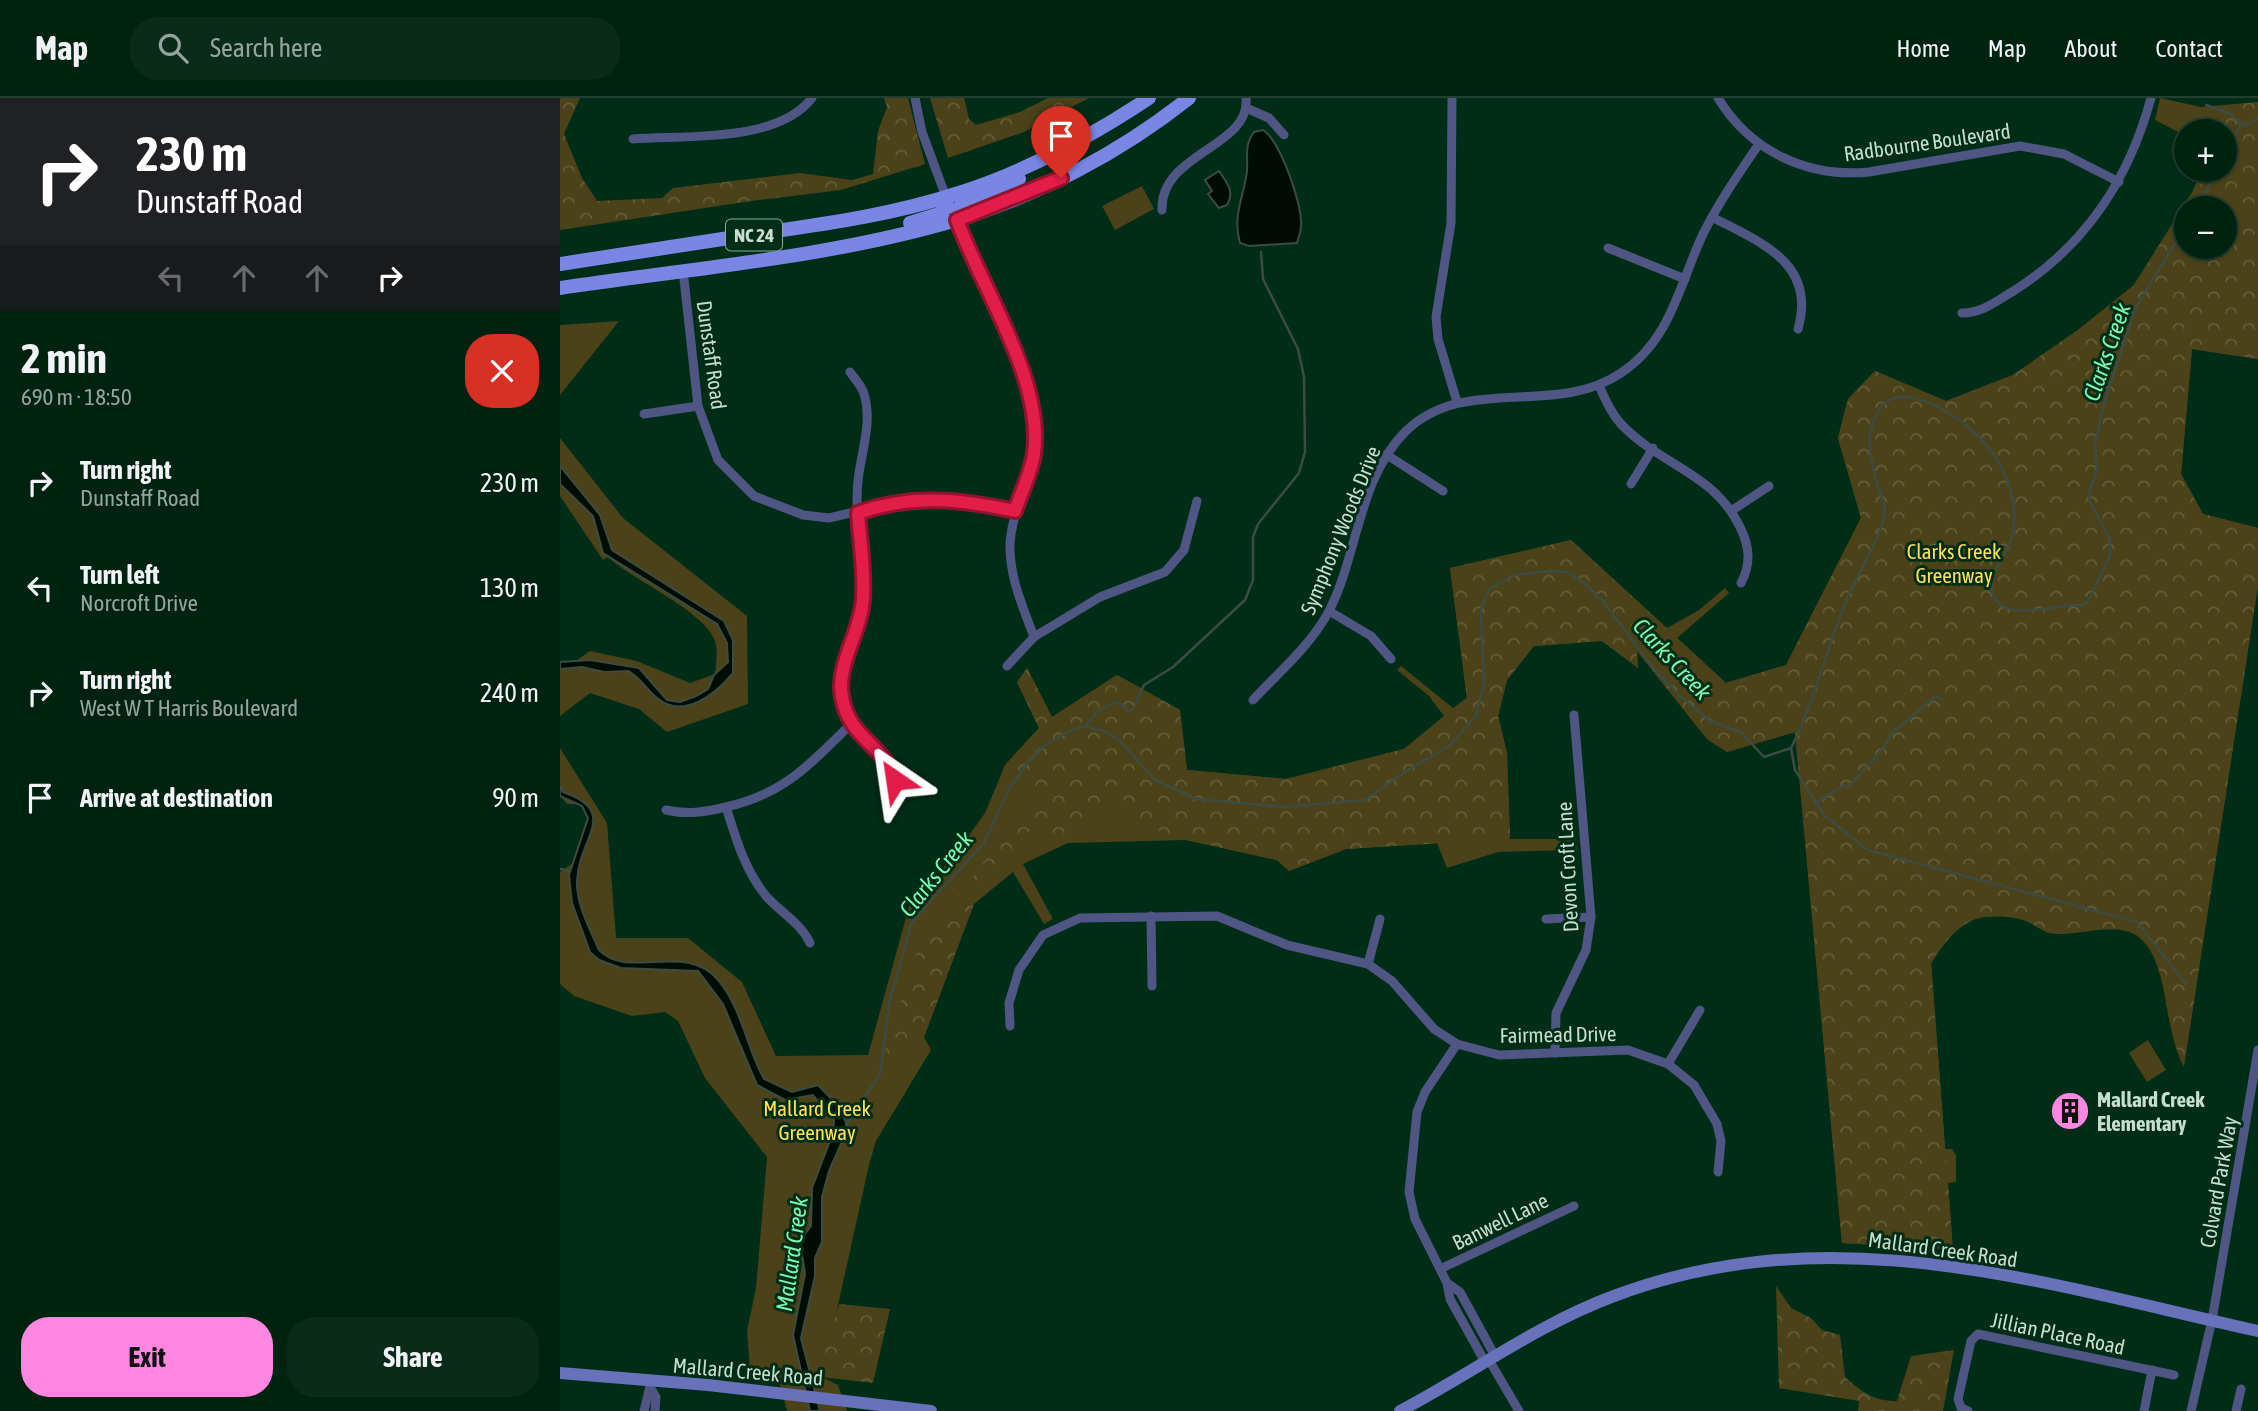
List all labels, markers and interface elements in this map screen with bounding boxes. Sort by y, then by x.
search box [130,17,620,80]
text: Map [35,29,88,67]
icon: search [154,29,192,67]
text: Search here [210,33,322,63]
text: Home [1896,35,1950,62]
text: Map [1988,35,2026,62]
text: About [2064,35,2117,62]
text: Contact [2155,35,2223,62]
pin [1031,106,1091,178]
icon: arrive [1042,117,1080,155]
street label: Radbourne Boulevard [1842,118,2012,166]
map controls [2174,119,2237,259]
button: + [2174,119,2237,182]
text: 230 m [136,125,247,181]
icon: right [21,126,112,217]
text: Dunstaff Road [136,183,303,220]
button: − [2174,196,2237,259]
road number: NC 24 [726,220,782,251]
icon: left [152,259,190,297]
icon: ahead [225,259,263,297]
icon: ahead [298,259,336,297]
icon: right [371,259,409,297]
street label: Dunstaff Road [692,299,732,411]
water label: Clarks Creek [2078,299,2136,404]
text: 2 min [21,334,107,382]
button: close [465,334,539,408]
text: 690 m · 18:50 [21,384,132,410]
street label: Symphony Woods Drive [1295,442,1385,618]
text: Turn right [80,455,171,485]
icon: right [21,464,59,502]
text: 230 m [480,468,539,498]
text: Dunstaff Road [80,485,200,511]
park label: Clarks Creek Greenway [1907,539,2001,587]
text: Turn left [80,560,160,590]
icon: left [21,569,59,607]
text: 130 m [480,573,539,603]
text: Norcroft Drive [80,590,198,616]
water label: Clarks Creek [1628,613,1717,706]
text: Turn right [80,665,171,695]
icon: right [21,674,59,712]
text: 240 m [480,678,539,708]
text: West W T Harris Boulevard [80,695,298,721]
position arrow [858,743,932,817]
icon: arrive [21,779,59,817]
text: Arrive at destination [80,783,273,813]
text: 90 m [492,783,539,813]
street label: Devon Croft Lane [1552,801,1582,933]
water label: Clarks Creek [894,826,979,922]
street label: Fairmead Drive [1499,1021,1617,1047]
place label: Mallard Creek Elementary [2097,1087,2205,1135]
building icon: Mallard Creek Elementary [2049,1090,2091,1132]
park label: Mallard Creek Greenway [763,1096,871,1144]
street label: Colvard Park Way [2195,1114,2241,1250]
street label: Banwell Lane [1448,1188,1552,1254]
water label: Mallard Creek [771,1194,813,1313]
street label: Mallard Creek Road [1867,1227,2019,1271]
street label: Jillian Place Road [1989,1307,2127,1359]
button: Exit [21,1317,273,1397]
button: Share [287,1317,539,1397]
street label: Mallard Creek Road [672,1352,824,1390]

